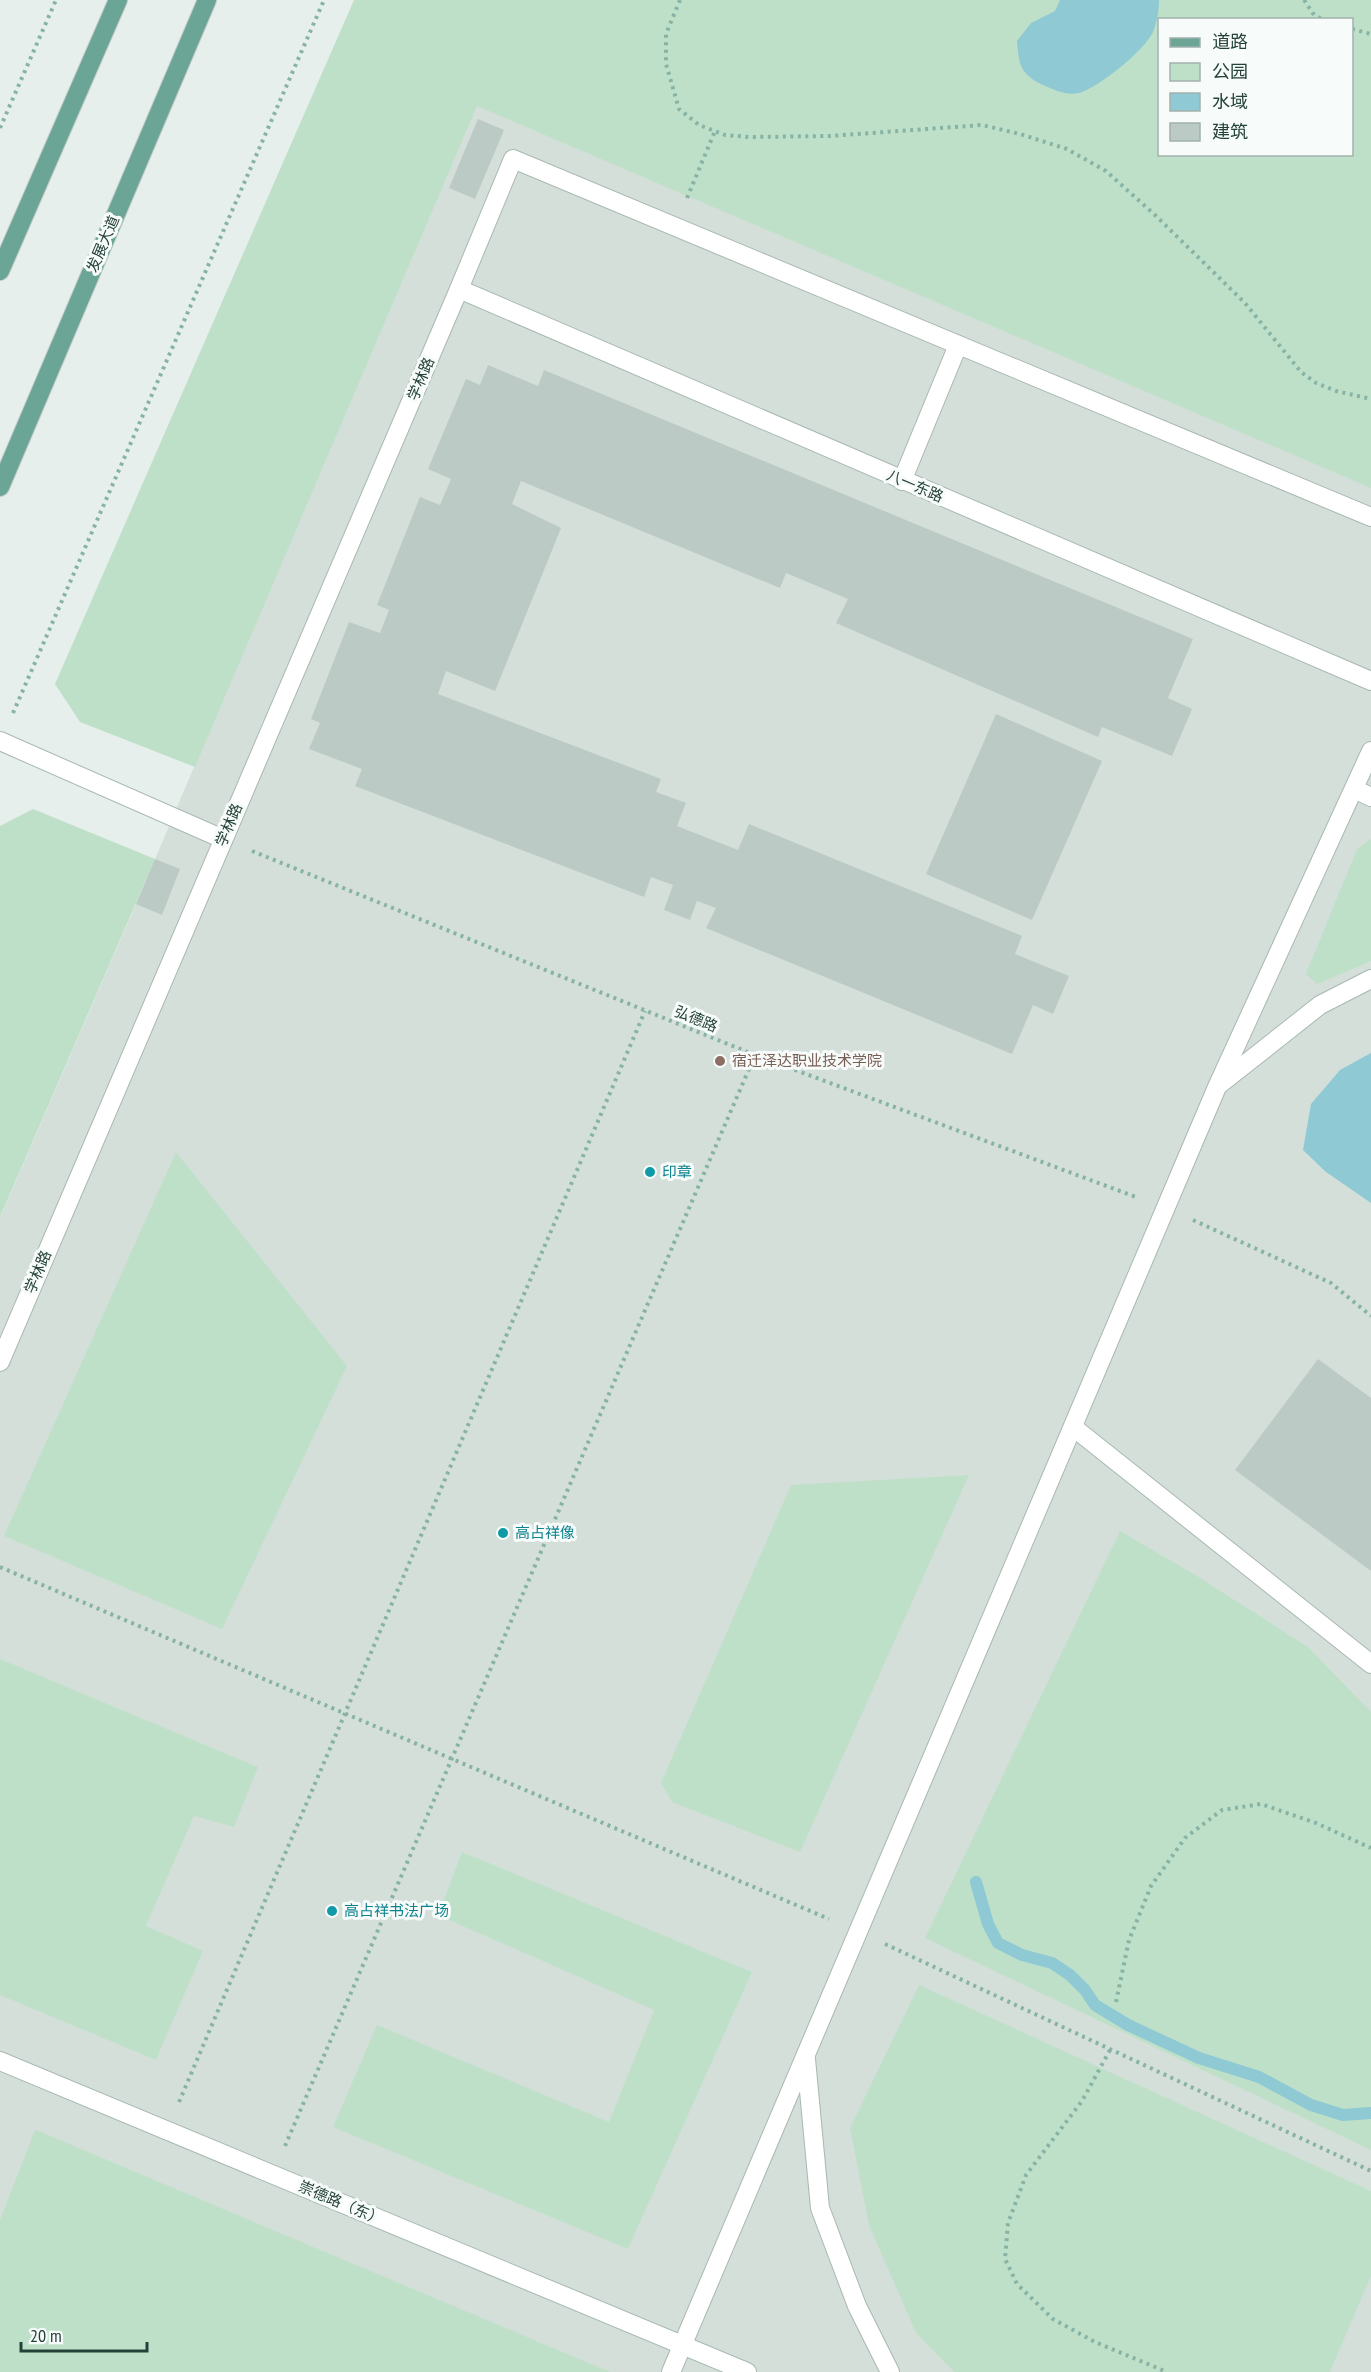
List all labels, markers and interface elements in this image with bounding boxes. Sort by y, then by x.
legend [1158,18,1353,156]
text: 道路 [1212,30,1248,53]
text: 公园 [1212,60,1248,83]
text: 水域 [1212,90,1248,113]
text: 建筑 [1212,120,1248,143]
street label: 发展大道 [82,212,123,275]
street label: 学林路 [403,354,438,403]
street label: 八一东路 [884,465,947,506]
street label: 学林路 [211,800,246,849]
street label: 弘德路 [672,1001,721,1036]
place label: 宿迁泽达职业技术学院 [732,1051,882,1070]
marker: 宿迁泽达职业技术学院 [713,1054,727,1068]
place label: 印章 [662,1162,692,1181]
marker: 印章 [643,1165,657,1179]
street label: 学林路 [20,1247,55,1296]
place label: 高占祥像 [515,1523,575,1542]
marker: 高占祥像 [496,1526,510,1540]
place label: 高占祥书法广场 [344,1901,449,1920]
marker: 高占祥书法广场 [325,1904,339,1918]
street label: 崇德路（东） [296,2176,386,2229]
scale bar [21,2315,147,2353]
text: 20 m [30,2324,62,2347]

